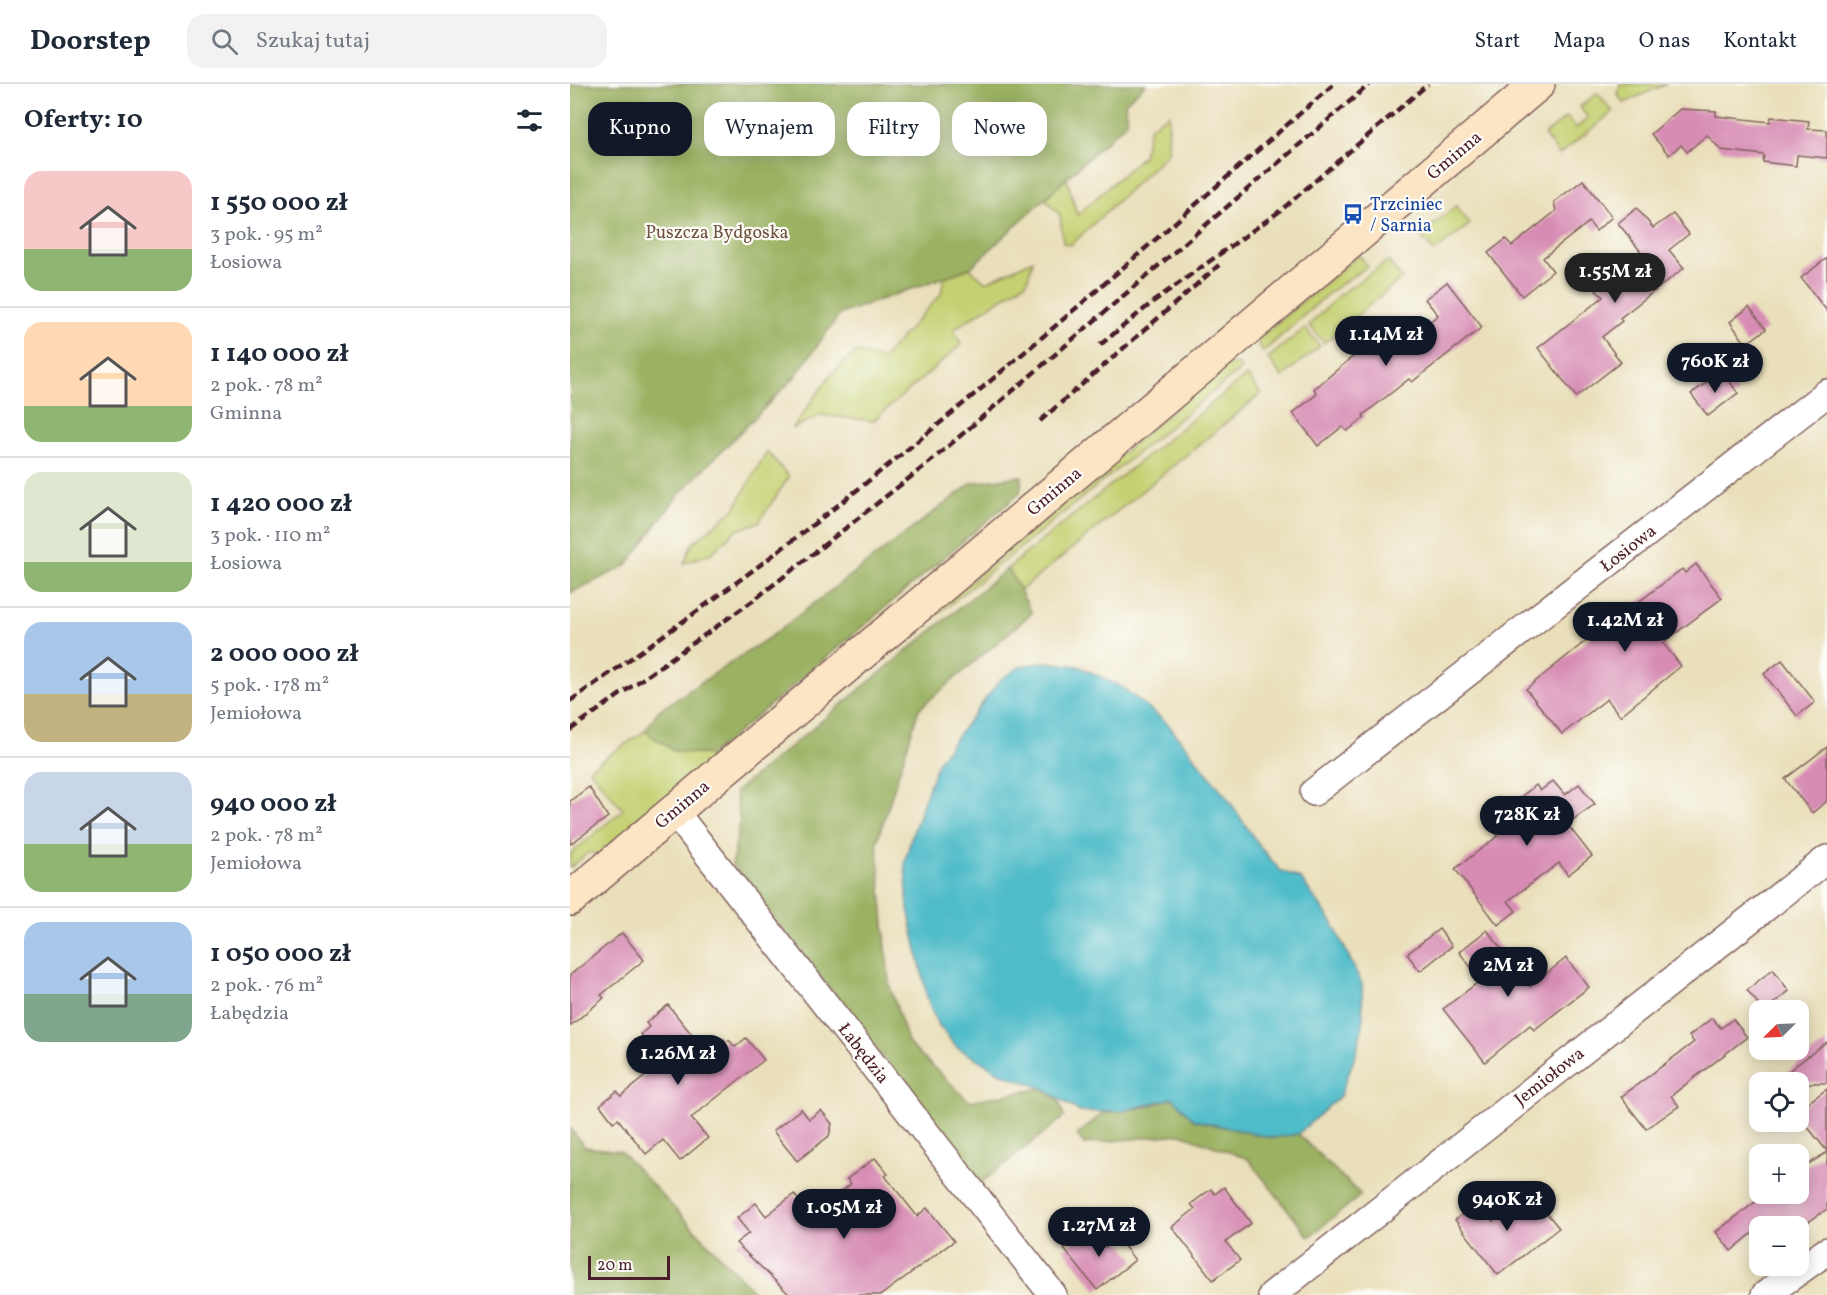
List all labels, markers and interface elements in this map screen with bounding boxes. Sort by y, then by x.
search box [187,14,607,68]
text: Doorstep [30,22,151,61]
icon: search [208,25,241,58]
text: Szukaj tutaj [256,26,370,57]
text: Start [1475,27,1520,56]
text: Mapa [1553,27,1606,56]
text: O nas [1639,27,1690,56]
text: Kontakt [1723,27,1797,56]
text: Oferty: 10 [24,102,143,138]
chip: Kupno [588,102,692,156]
chip: Wynajem [704,102,835,156]
chip: Filtry [847,102,940,156]
chip: Nowe [952,102,1047,156]
icon: filters [513,104,546,137]
street label: Gminna [1422,126,1488,187]
text: 1 550 000 zł [210,185,347,221]
place label: Trzciniec / Sarnia [1370,193,1443,239]
icon: home [72,195,144,267]
bus stop icon: Trzciniec / Sarnia [1341,202,1365,226]
text: 3 pok. · 95 m² [210,221,323,249]
park label: Puszcza Bydgoska [645,221,789,246]
text: Łosiowa [210,249,282,277]
pin: 1.55M zł [1553,253,1677,304]
text: 1.55M zł [1578,258,1652,286]
pin: 1.14M zł [1324,316,1448,367]
text: 1.14M zł [1349,321,1423,349]
text: 1 140 000 zł [210,336,348,372]
pin: 760K zł [1660,343,1770,394]
icon: home [72,346,144,418]
text: 760K zł [1681,348,1749,376]
text: 2 pok. · 78 m² [210,372,323,400]
text: Gminna [210,400,282,428]
street label: Gminna [1022,462,1088,523]
text: 1 420 000 zł [210,486,352,522]
icon: home [72,496,144,568]
street label: Łosiowa [1596,519,1662,579]
text: 3 pok. · 110 m² [210,522,330,550]
text: Łosiowa [210,550,282,578]
pin: 1.42M zł [1563,602,1687,653]
text: 1.42M zł [1587,607,1663,635]
text: 2 000 000 zł [210,636,358,672]
icon: home [72,646,144,718]
text: 5 pok. · 178 m² [210,672,329,700]
text: Jemiołowa [210,700,302,728]
street label: Gminna [650,775,716,836]
text: 940 000 zł [210,786,336,822]
icon: home [72,796,144,868]
pin: 728K zł [1472,796,1582,847]
text: 728K zł [1494,801,1560,829]
text: 2 pok. · 78 m² [210,822,323,850]
text: Jemiołowa [210,850,302,878]
text: 1 050 000 zł [210,936,351,972]
icon: home [72,946,144,1018]
pin: 2M zł [1466,947,1550,998]
text: 2M zł [1483,952,1533,980]
text: 2 pok. · 76 m² [210,972,323,1000]
text: Łabędzia [210,1000,289,1028]
north arrow [1749,1000,1809,1060]
map controls [1749,1000,1809,1276]
street label: Łabędzia [831,1018,895,1090]
pin: 1.26M zł [616,1035,740,1086]
text: 1.26M zł [640,1040,716,1068]
street label: Jemiołowa [1510,1042,1590,1113]
button: locate [1749,1072,1809,1132]
button: + [1749,1144,1809,1204]
pin: 940K zł [1452,1181,1562,1232]
text: 940K zł [1472,1186,1542,1214]
pin: 1.05M zł [782,1189,906,1240]
text: 1.05M zł [806,1194,882,1222]
pin: 1.27M zł [1037,1207,1161,1258]
text: 1.27M zł [1062,1212,1136,1240]
button: − [1749,1216,1809,1276]
scale bar [588,1253,670,1280]
text: 20 m [597,1255,632,1277]

